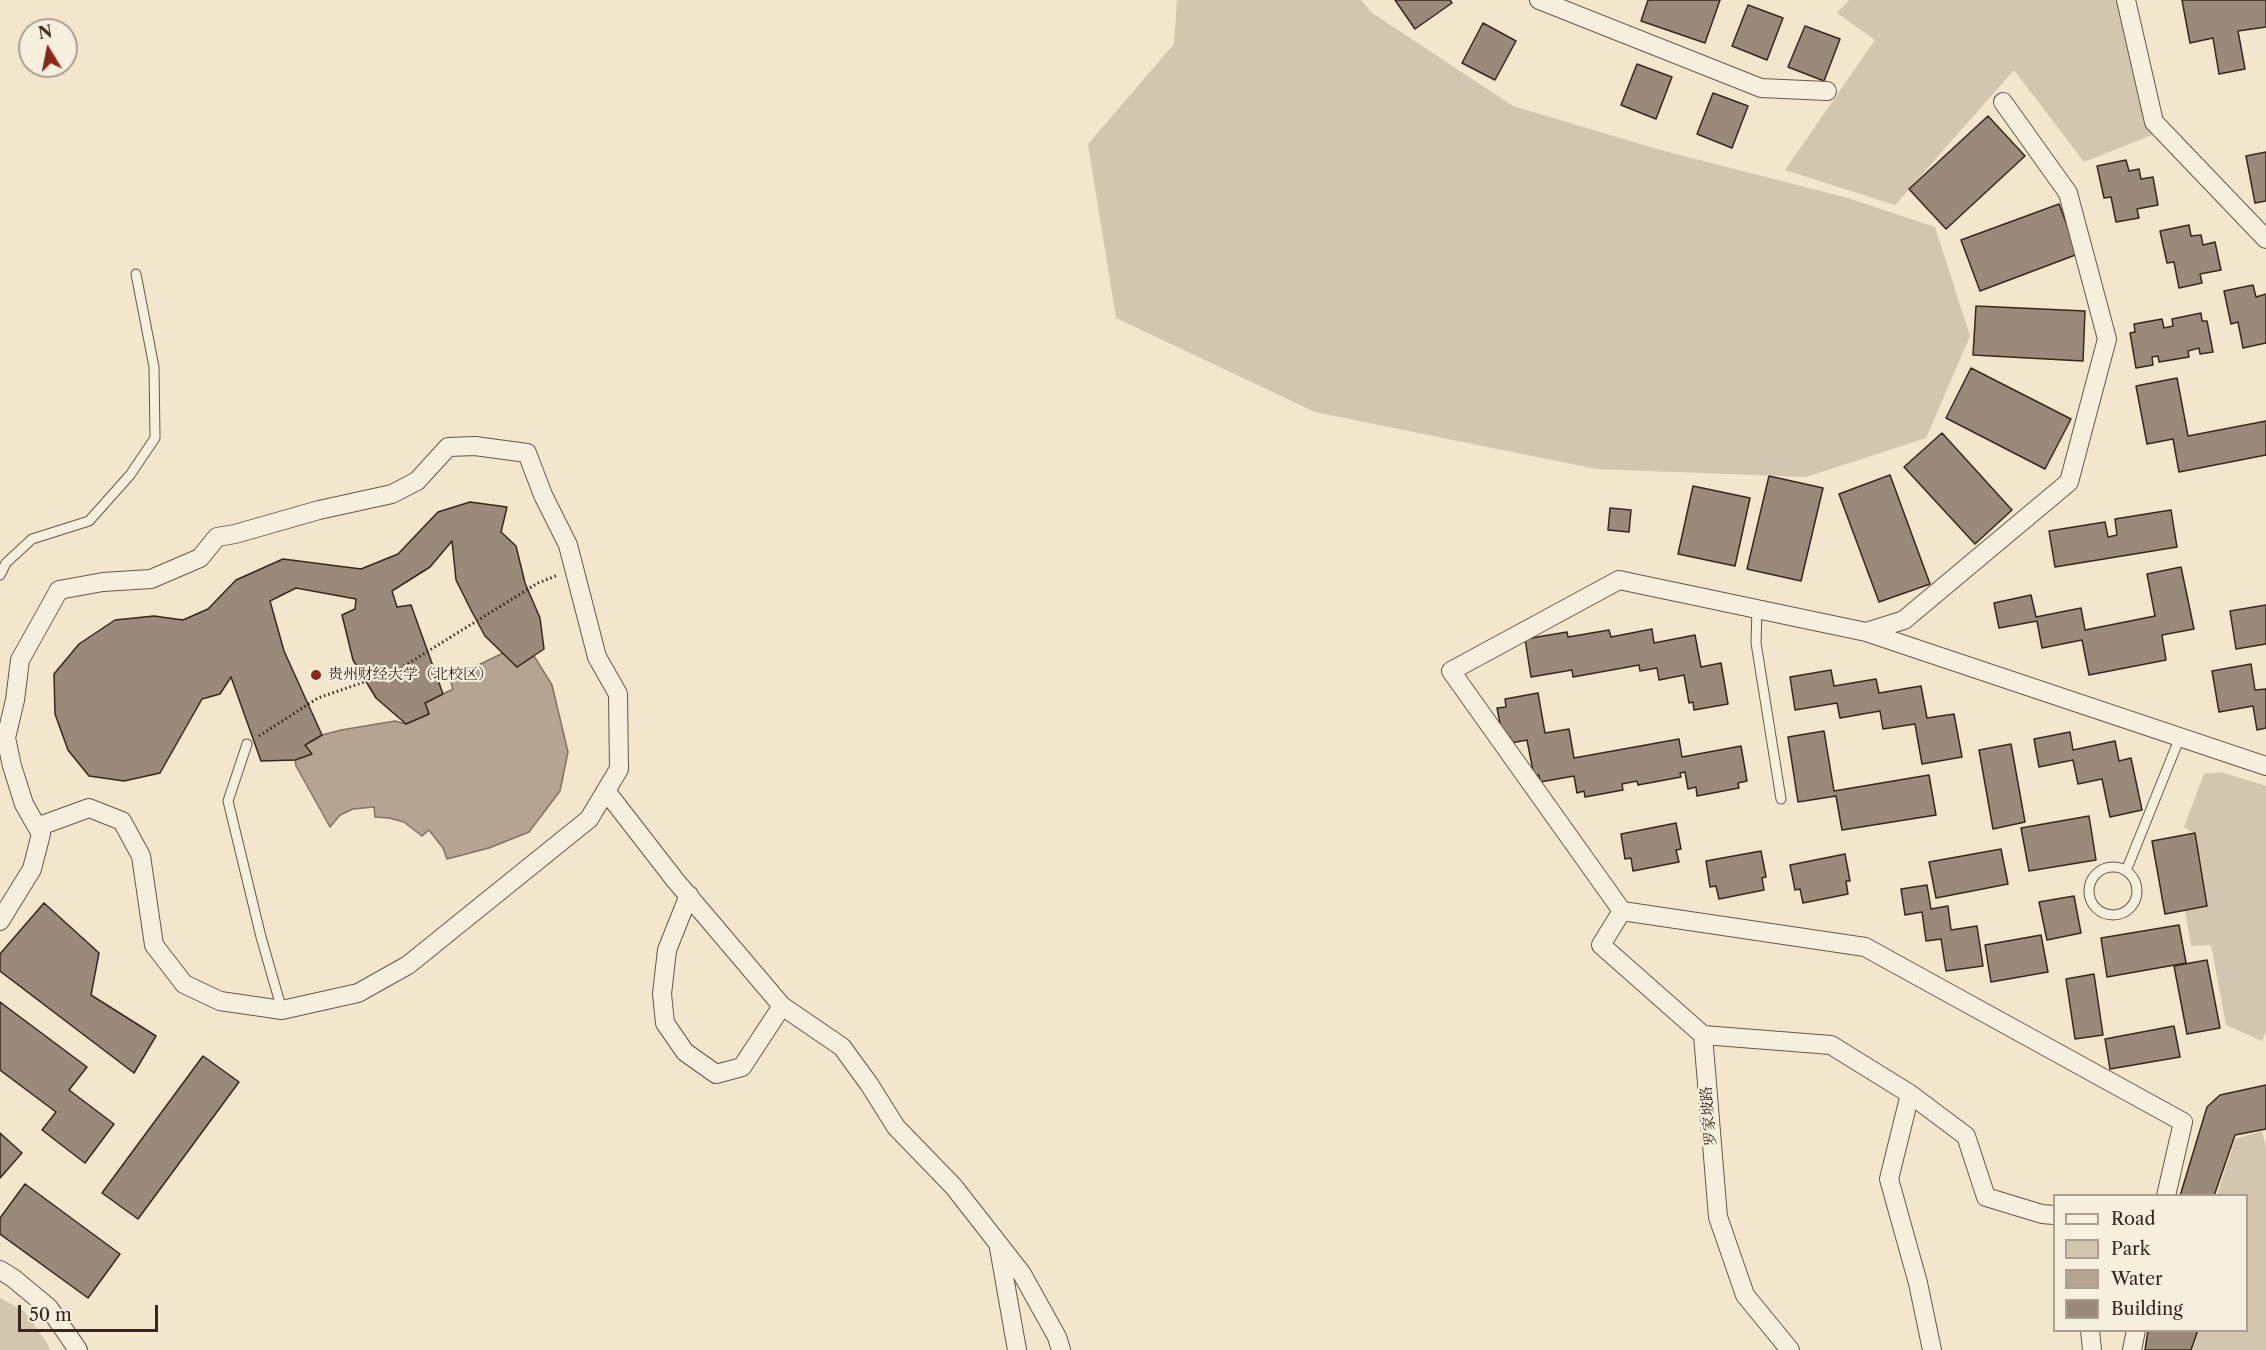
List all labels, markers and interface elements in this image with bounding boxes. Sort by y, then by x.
north arrow [18,18,78,78]
text: N [37,21,54,43]
place label: 贵州财经大学（北校区） [328,666,493,684]
marker: 贵州财经大学（北校区） [309,668,323,682]
street label: 罗家坡路 [1697,1085,1721,1147]
legend [2053,1194,2248,1332]
text: Road [2111,1208,2156,1230]
text: Park [2111,1238,2150,1260]
text: Water [2111,1268,2163,1290]
scale bar [21,1293,160,1331]
text: Building [2111,1298,2183,1320]
text: 50 m [29,1304,72,1326]

